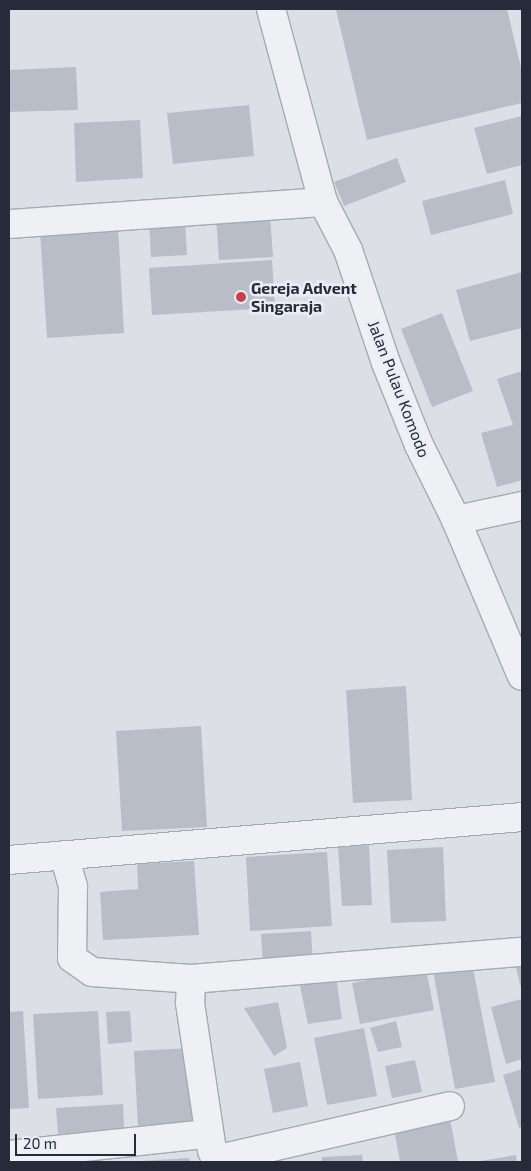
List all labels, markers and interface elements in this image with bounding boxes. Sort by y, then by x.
place label: Gereja Advent Singaraja [251,278,357,316]
marker: Gereja Advent Singaraja [235,291,247,303]
street label: Jalan Pulau Komodo [364,318,434,460]
scale bar [18,1124,139,1156]
text: 20 m [23,1134,57,1152]

